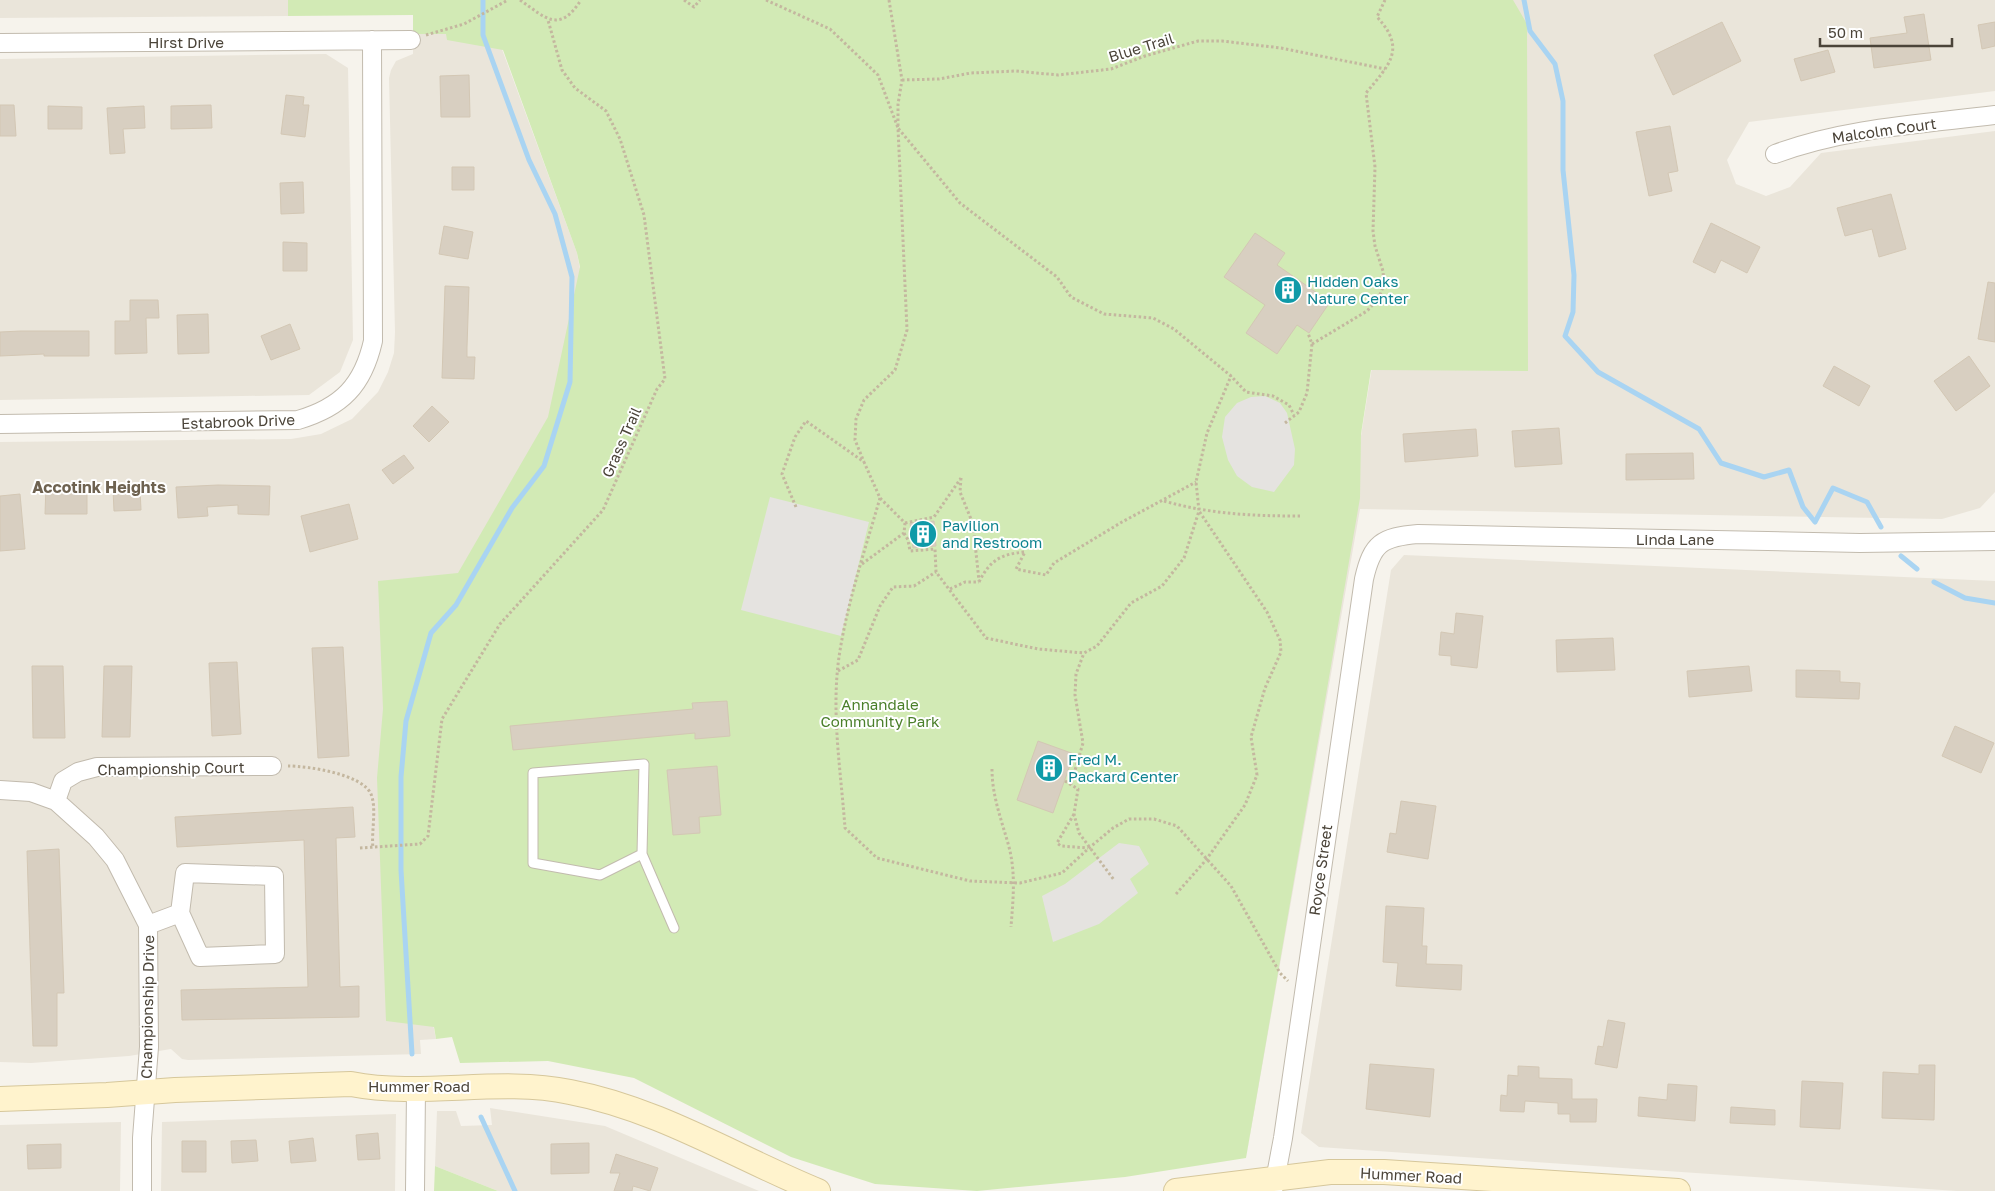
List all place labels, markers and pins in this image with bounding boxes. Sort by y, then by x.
place label: Hidden Oaks Nature Center [1307,272,1409,307]
building icon: Hidden Oaks Nature Center [1273,275,1303,305]
place label: Pavilion and Restroom [942,516,1042,551]
building icon: Pavilion and Restroom [908,519,938,549]
place label: Fred M. Packard Center [1068,750,1178,785]
building icon: Fred M. Packard Center [1034,753,1064,783]

